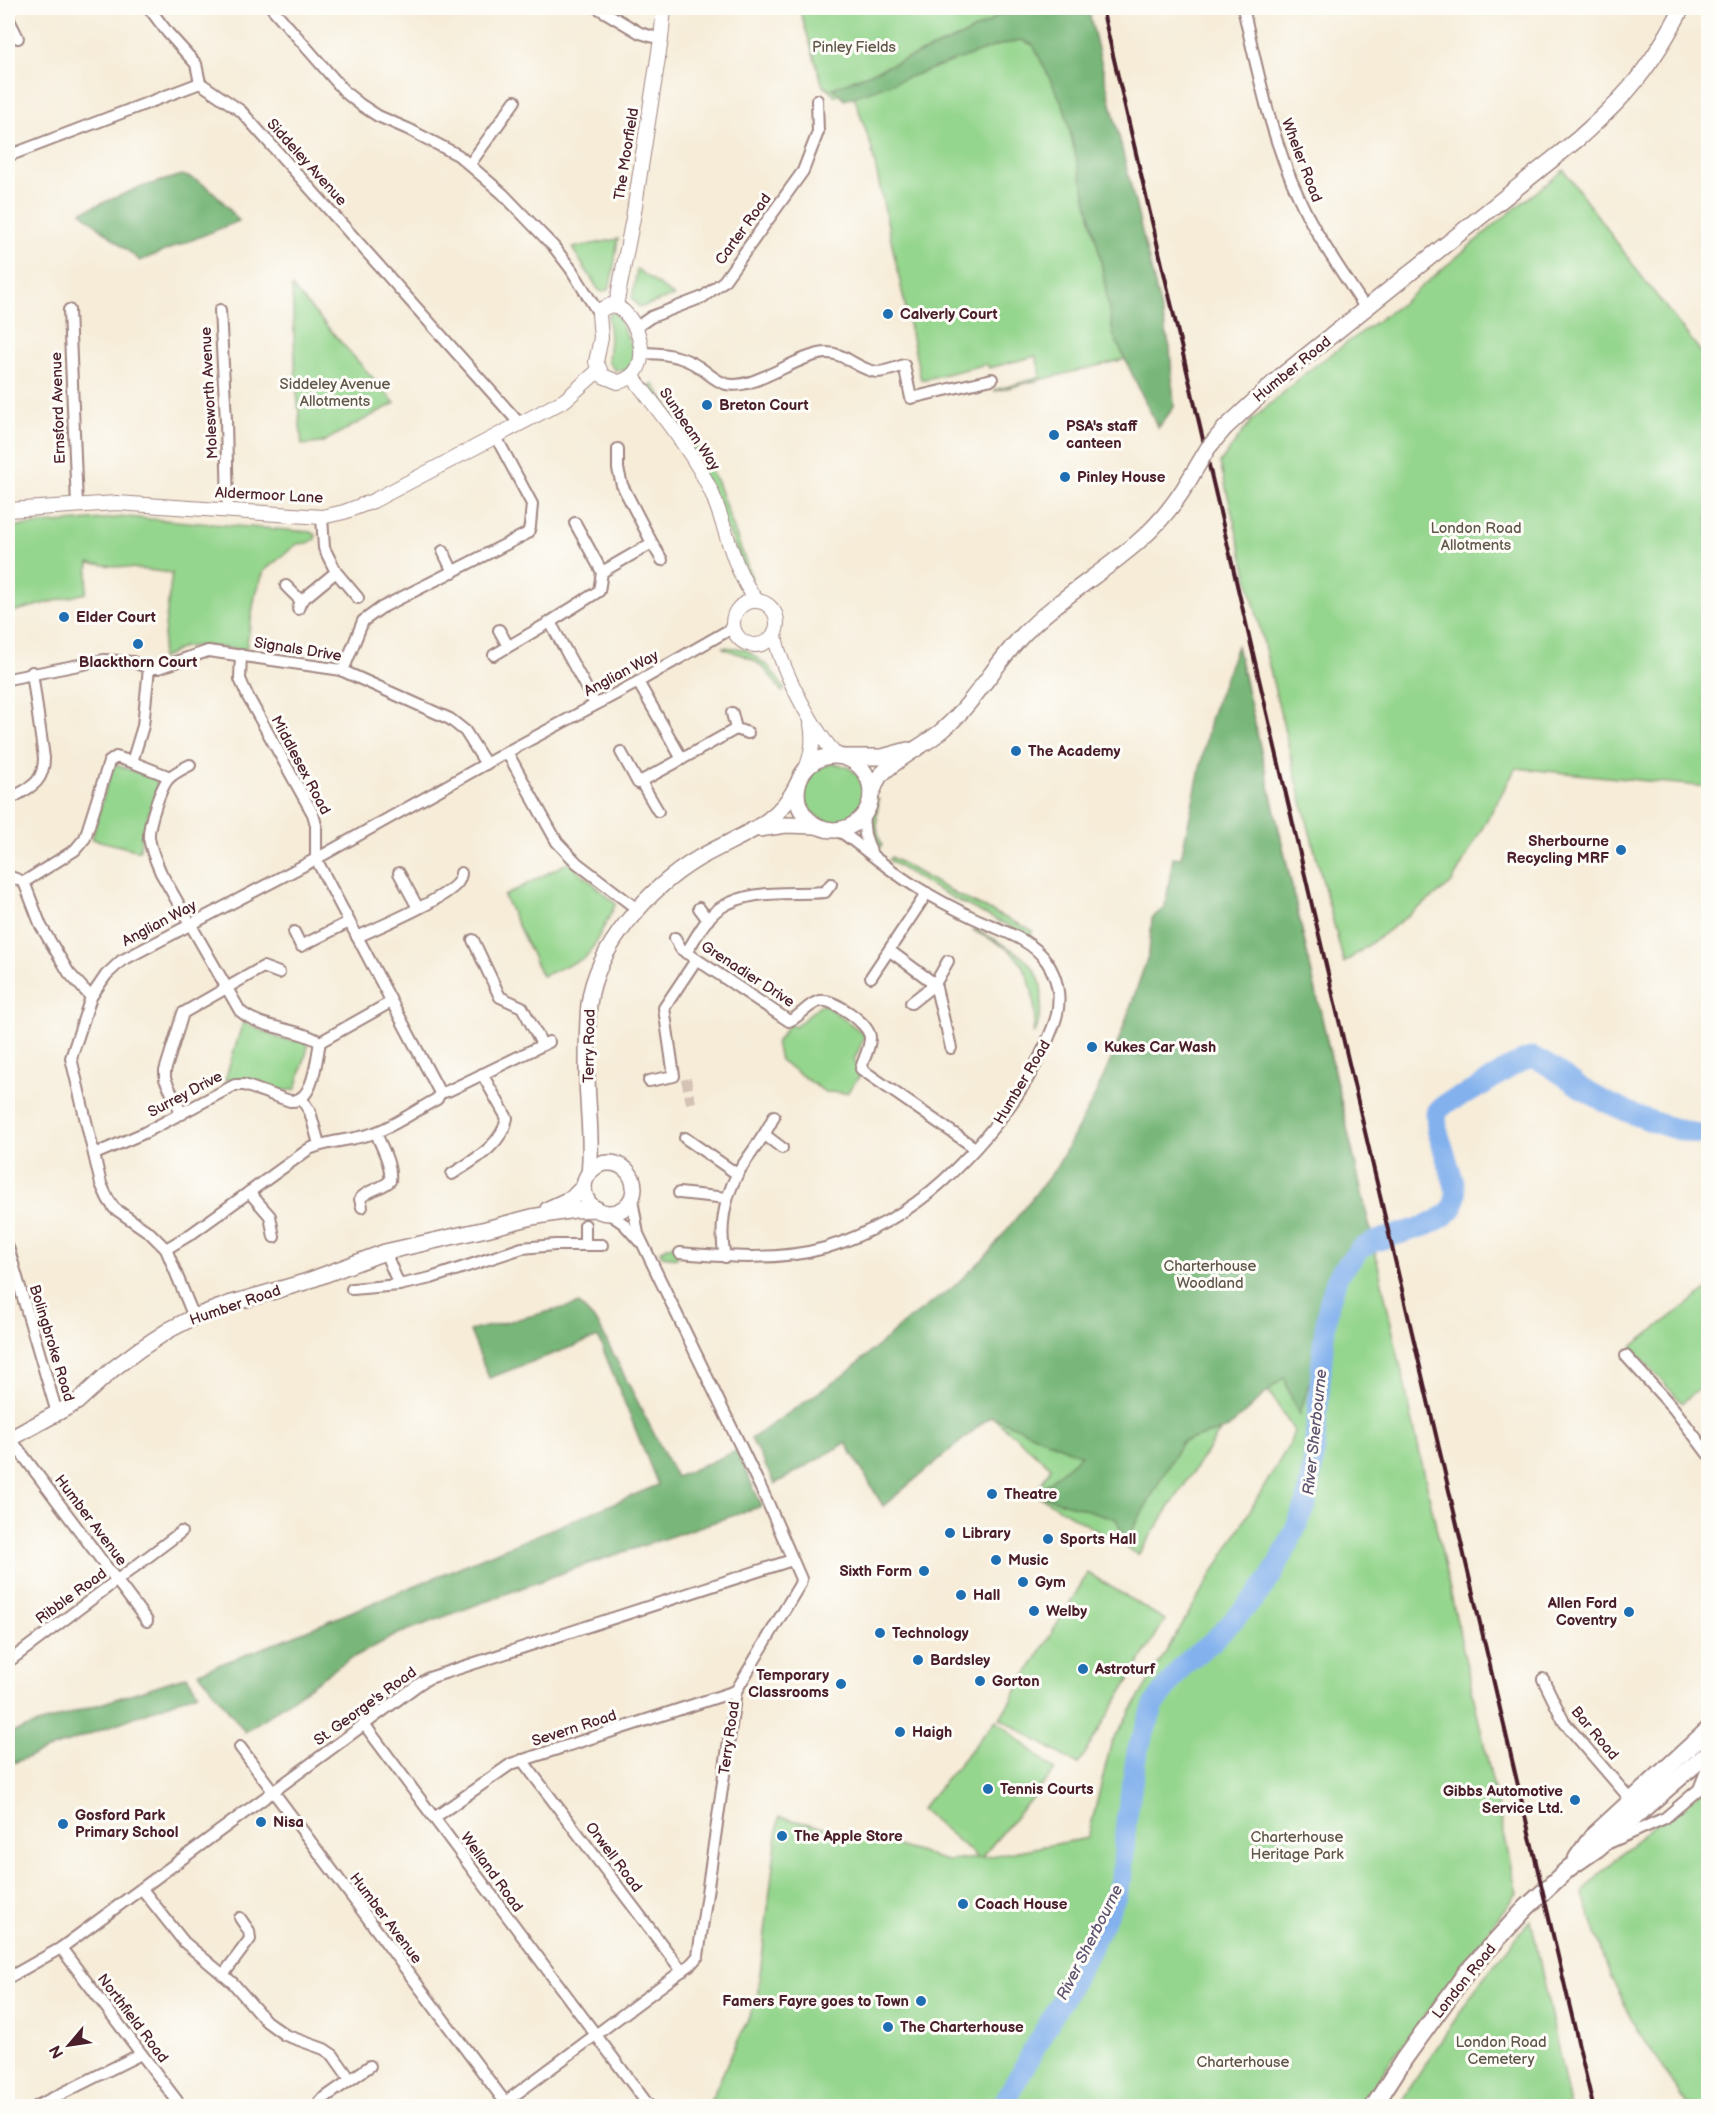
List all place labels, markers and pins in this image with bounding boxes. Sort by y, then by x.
place label: Calverly Court [900,305,998,324]
marker: Calverly Court [881,307,895,321]
place label: Breton Court [719,396,808,415]
marker: Breton Court [700,398,714,412]
place label: PSA's staff canteen [1066,417,1138,453]
marker: PSA's staff canteen [1047,428,1061,442]
place label: Pinley House [1077,468,1166,487]
marker: Pinley House [1058,470,1072,484]
place label: Elder Court [76,608,156,627]
marker: Elder Court [57,610,71,624]
marker: Blackthorn Court [131,637,145,651]
place label: Blackthorn Court [79,653,197,672]
place label: The Academy [1028,742,1121,761]
marker: The Academy [1009,744,1023,758]
place label: Sherbourne Recycling MRF [1506,832,1609,868]
marker: Sherbourne Recycling MRF [1614,843,1628,857]
place label: Kukes Car Wash [1104,1038,1216,1057]
marker: Kukes Car Wash [1085,1040,1099,1054]
place label: Theatre [1004,1485,1058,1504]
marker: Theatre [985,1487,999,1501]
place label: Library [962,1524,1011,1543]
marker: Library [943,1526,957,1540]
place label: Sports Hall [1060,1530,1136,1549]
marker: Sports Hall [1041,1532,1055,1546]
place label: Music [1008,1551,1049,1570]
marker: Music [989,1553,1003,1567]
place label: Sixth Form [839,1562,912,1581]
marker: Sixth Form [917,1564,931,1578]
place label: Gym [1035,1573,1066,1592]
marker: Gym [1016,1575,1030,1589]
place label: Hall [973,1586,1000,1605]
marker: Hall [954,1588,968,1602]
place label: Allen Ford Coventry [1547,1594,1617,1630]
place label: Welby [1046,1602,1087,1621]
marker: Welby [1027,1604,1041,1618]
marker: Allen Ford Coventry [1622,1605,1636,1619]
place label: Technology [892,1624,969,1643]
marker: Technology [873,1626,887,1640]
place label: Bardsley [930,1651,990,1670]
marker: Bardsley [911,1653,925,1667]
place label: Astroturf [1094,1660,1156,1679]
marker: Astroturf [1076,1662,1090,1676]
place label: Temporary Classrooms [748,1666,829,1702]
place label: Gorton [992,1672,1040,1691]
marker: Gorton [973,1674,987,1688]
marker: Temporary Classrooms [834,1677,848,1691]
place label: Haigh [912,1723,952,1742]
marker: Haigh [893,1725,907,1739]
place label: Tennis Courts [1000,1780,1094,1799]
marker: Tennis Courts [981,1782,995,1796]
place label: Gibbs Automotive Service Ltd. [1443,1782,1563,1818]
marker: Gibbs Automotive Service Ltd. [1568,1793,1582,1807]
place label: Gosford Park Primary School [75,1806,179,1842]
place label: Nisa [273,1813,304,1832]
marker: Nisa [254,1815,268,1829]
marker: Gosford Park Primary School [56,1817,70,1831]
place label: The Apple Store [794,1827,903,1846]
marker: The Apple Store [775,1829,789,1843]
place label: Coach House [975,1895,1068,1914]
marker: Coach House [956,1897,970,1911]
place label: Famers Fayre goes to Town [722,1992,909,2011]
marker: Famers Fayre goes to Town [914,1994,928,2008]
place label: The Charterhouse [900,2018,1024,2037]
marker: The Charterhouse [881,2020,895,2034]

